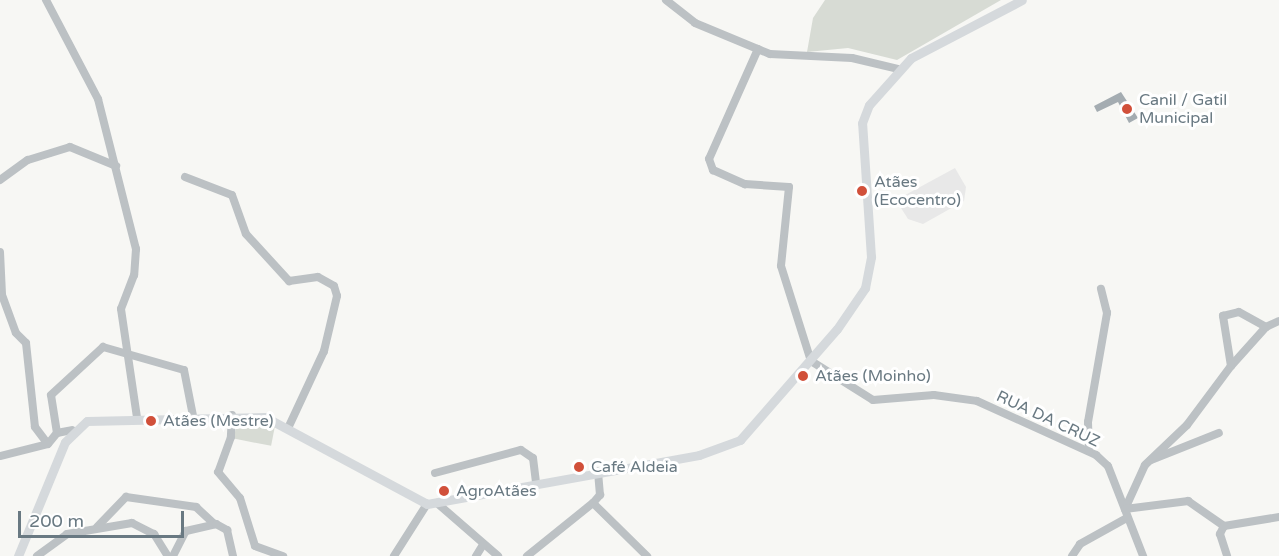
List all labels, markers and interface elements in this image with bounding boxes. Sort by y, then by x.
place label: Canil / Gatil Municipal [1139,90,1227,128]
marker: Canil / Gatil Municipal [1120,102,1134,116]
place label: Atães (Ecocentro) [874,172,961,210]
marker: Atães (Ecocentro) [855,184,869,198]
place label: Atães (Moinho) [815,366,931,386]
marker: Atães (Moinho) [796,369,810,383]
street label: RUA DA CRUZ [993,387,1103,451]
place label: Atães (Mestre) [163,411,273,431]
marker: Atães (Mestre) [144,414,158,428]
place label: Café Aldeia [591,457,678,477]
marker: Café Aldeia [572,460,586,474]
place label: AgroAtães [456,481,537,501]
marker: AgroAtães [437,484,451,498]
scale bar [21,499,188,537]
text: 200 m [29,510,84,532]

